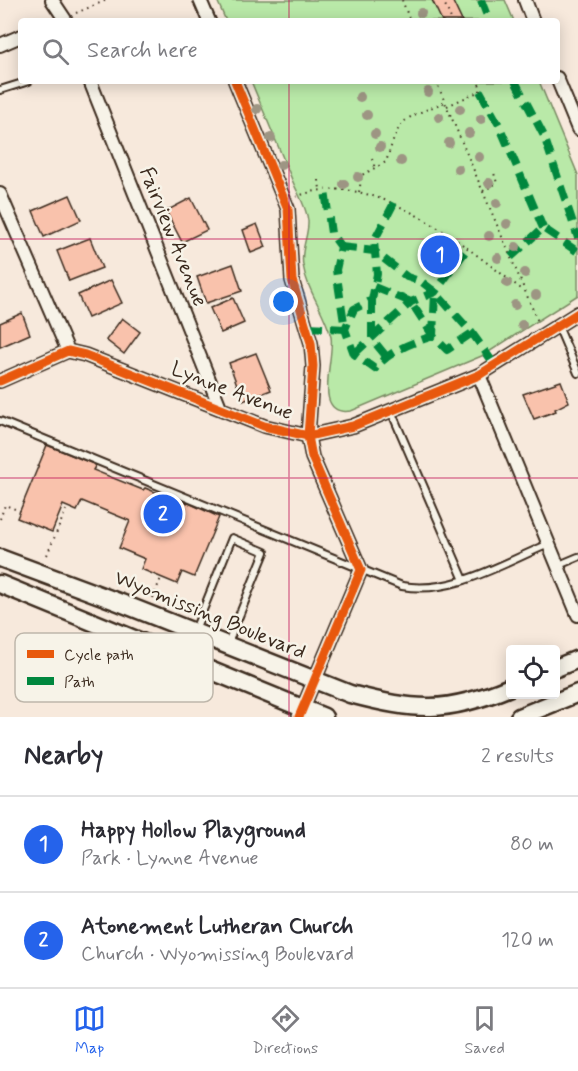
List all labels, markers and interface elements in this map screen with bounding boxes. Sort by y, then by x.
search box [18,18,560,84]
icon: search [39,35,72,68]
text: Search here [87,37,198,65]
street label: Fairview Avenue [132,163,214,311]
pin: 1 [420,232,460,278]
your location [269,287,298,316]
street label: Lynne Avenue [167,355,297,427]
pin: 2 [144,492,182,536]
street label: Wyomissing Boulevard [110,564,310,666]
legend [15,633,213,702]
text: Cycle path [64,645,134,666]
map controls [506,645,560,699]
button: locate [506,645,560,699]
text: Path [64,672,95,693]
text: Nearby [24,739,103,773]
text: 2 results [481,743,554,770]
text: Happy Hollow Playground [81,817,306,845]
text: 1 [39,831,48,858]
text: 80 m [510,831,554,858]
text: Park · Lynne Avenue [81,845,259,872]
text: Atonement Lutheran Church [81,913,353,941]
text: 2 [39,927,48,954]
text: 120 m [501,927,554,954]
text: Church · Wyomissing Boulevard [81,941,354,968]
tab: Map [73,1002,106,1059]
tab: Directions [252,1002,318,1059]
tab: Saved [464,1002,505,1059]

